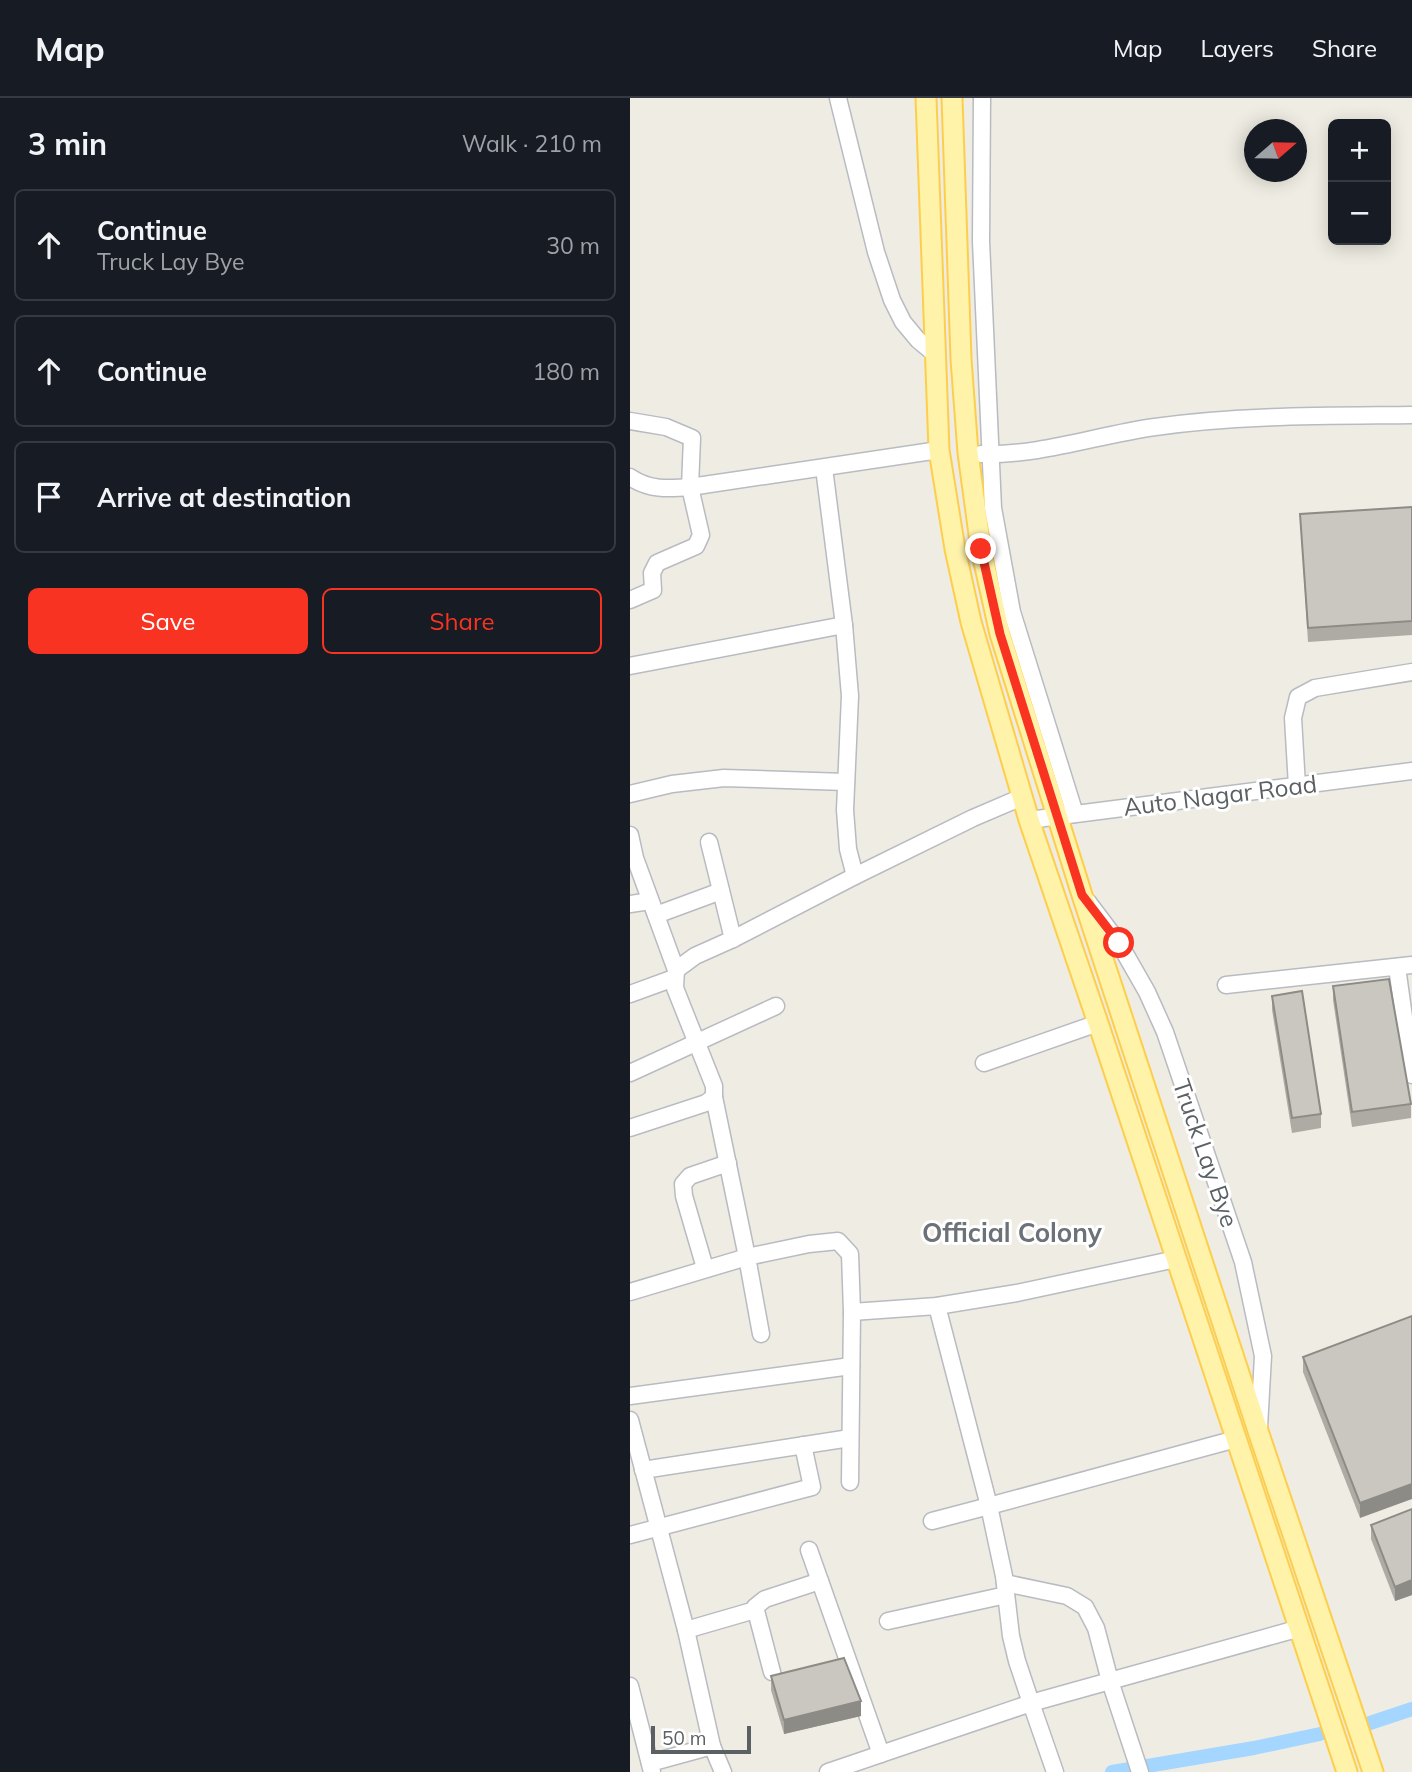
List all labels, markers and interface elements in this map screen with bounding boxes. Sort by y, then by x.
text: Map [35,28,105,69]
text: Map [1113,33,1162,63]
text: Layers [1200,33,1274,63]
text: Share [1312,33,1377,63]
north arrow [1244,119,1307,182]
map controls [1328,119,1391,245]
button: + [1328,119,1391,182]
text: 3 min [28,125,107,163]
text: Walk · 210 m [462,129,602,158]
button: − [1328,182,1391,245]
text: Continue [97,214,207,247]
icon: ahead [30,226,68,264]
text: 30 m [546,231,600,260]
text: Truck Lay Bye [97,247,245,276]
icon: ahead [30,352,68,390]
text: Continue [97,355,207,388]
text: 180 m [532,357,600,386]
icon: arrive [30,478,68,516]
text: Arrive at destination [97,481,352,514]
route end [965,533,996,564]
button: Save [28,588,308,654]
button: Share [322,588,602,654]
street label: Auto Nagar Road [1122,768,1318,822]
route start [1103,927,1134,958]
street label: Truck Lay Bye [1167,1075,1245,1231]
district label: Official Colony [922,1216,1103,1249]
scale bar [651,1723,751,1755]
text: 50 m [662,1726,706,1750]

